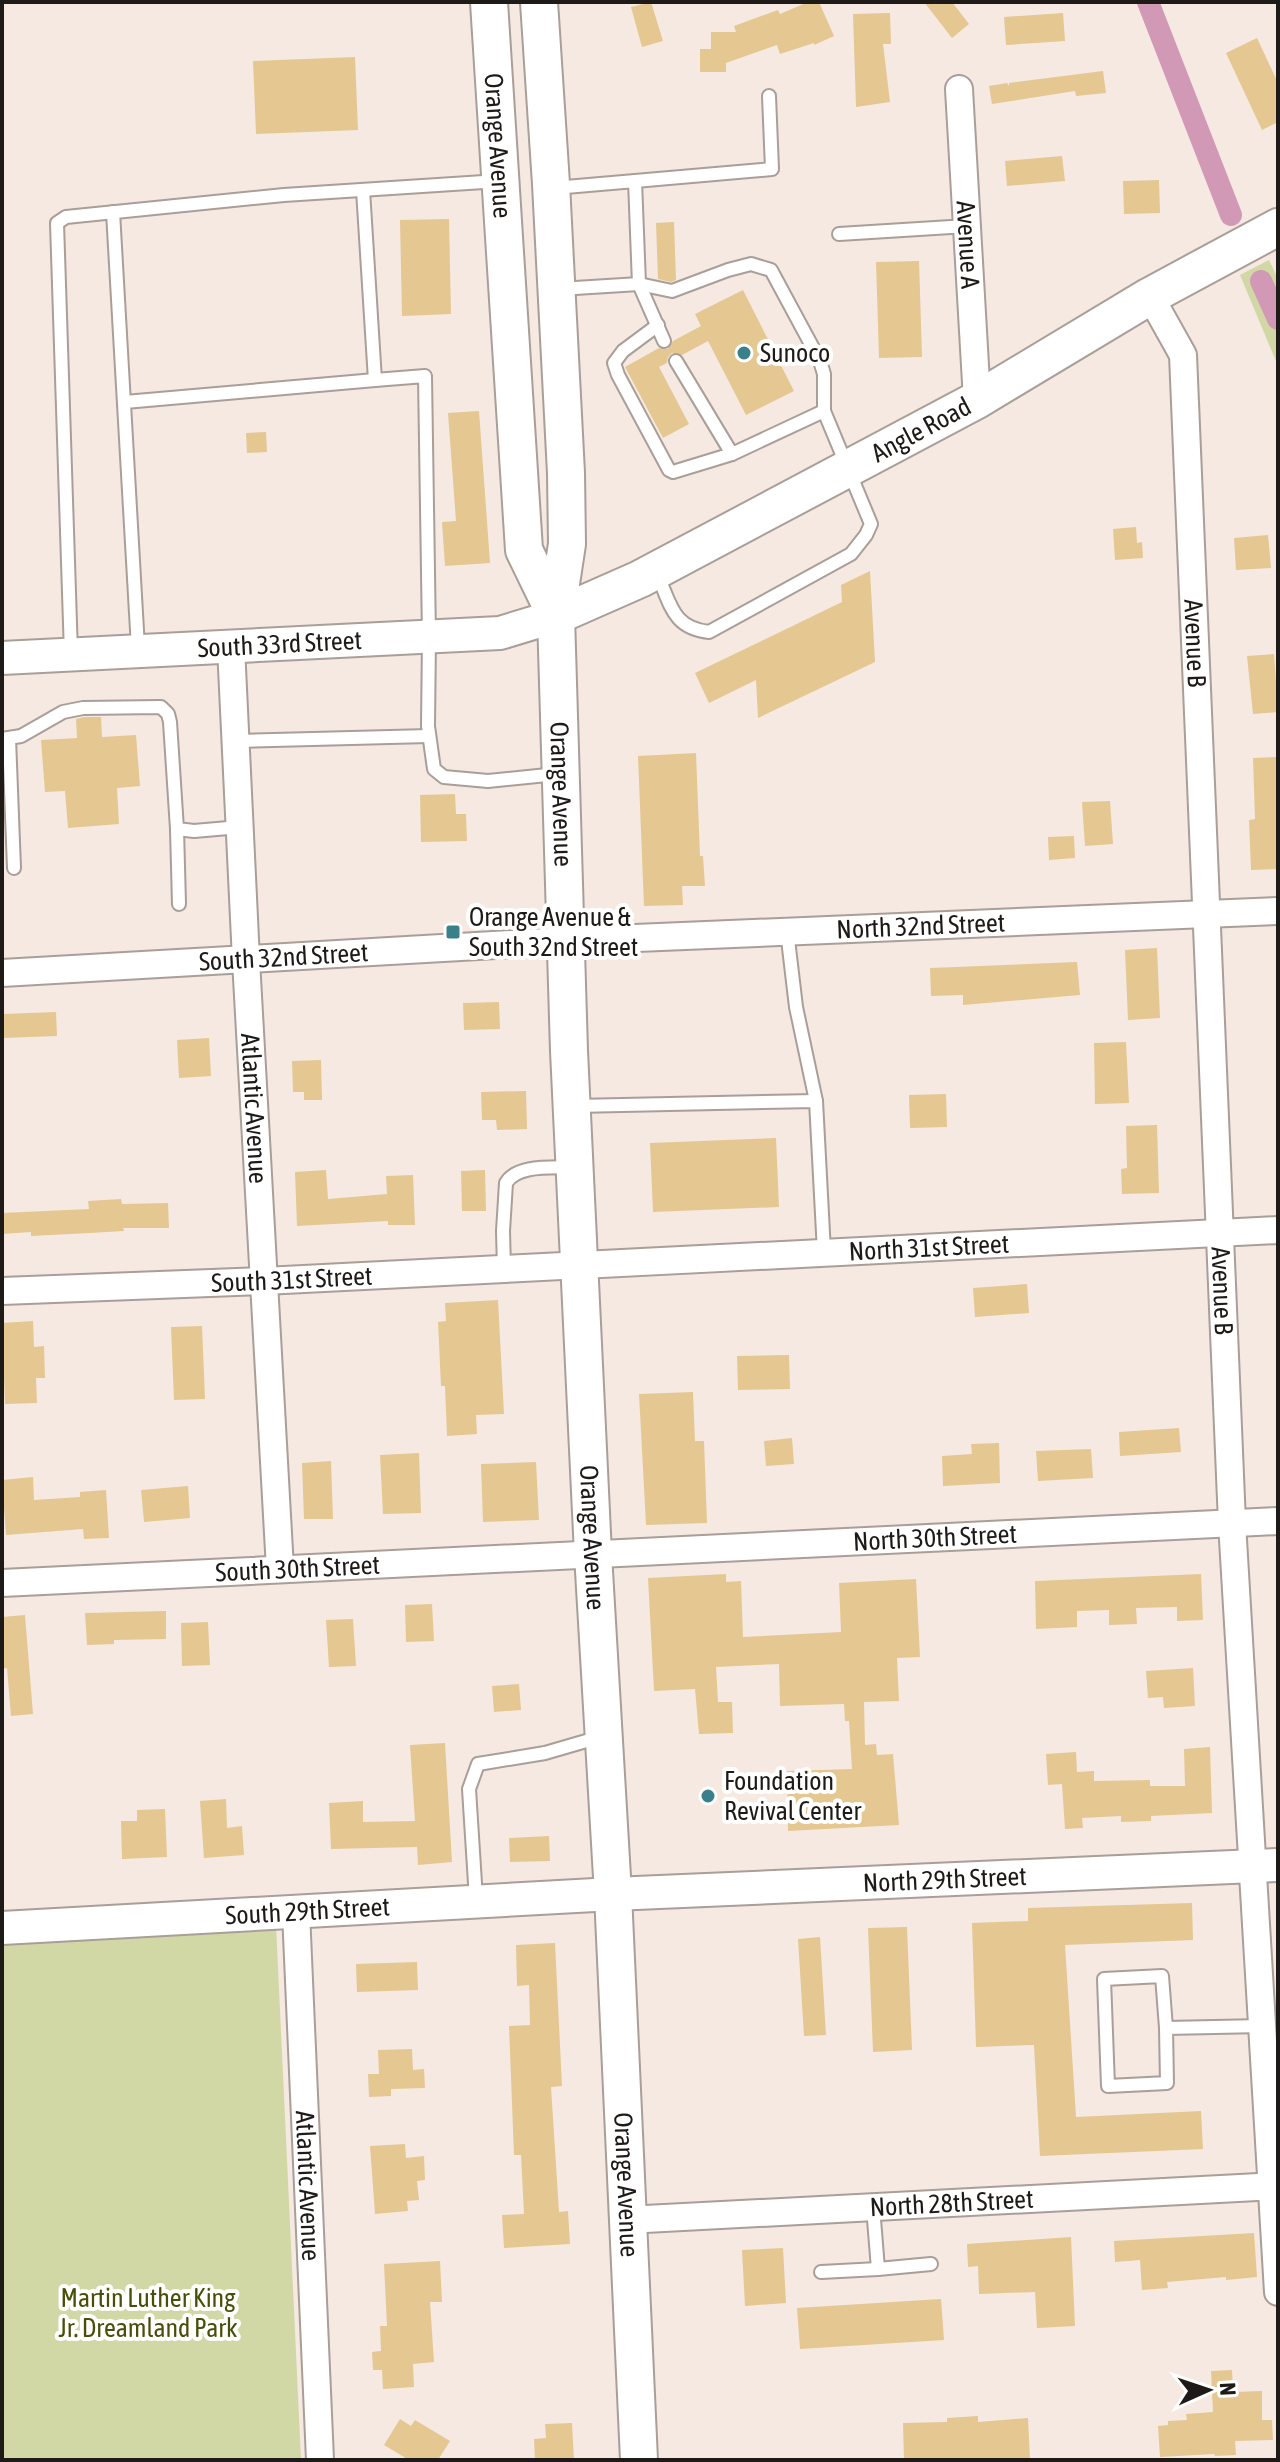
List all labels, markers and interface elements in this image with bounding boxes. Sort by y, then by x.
street label: Orange Avenue [479,72,518,219]
street label: Avenue A [950,200,986,290]
place label: Sunoco [760,338,830,368]
marker: Sunoco [735,344,753,362]
street label: Angle Road [866,391,976,468]
street label: Avenue B [1178,599,1212,688]
street label: South 33rd Street [197,625,363,663]
street label: Orange Avenue [544,721,578,867]
place label: Orange Avenue & South 32nd Street [469,902,638,962]
street label: North 32nd Street [836,907,1006,945]
marker: Orange Avenue & South 32nd Street [444,923,462,941]
street label: South 32nd Street [198,937,369,977]
street label: Atlantic Avenue [235,1032,273,1184]
street label: North 31st Street [848,1229,1010,1267]
street label: Avenue B [1205,1246,1239,1336]
street label: South 31st Street [211,1261,373,1298]
street label: Orange Avenue [574,1464,611,1611]
street label: North 30th Street [852,1519,1017,1557]
street label: South 30th Street [215,1550,381,1588]
place label: Foundation Revival Center [724,1766,861,1826]
marker: Foundation Revival Center [699,1787,717,1805]
street label: North 29th Street [862,1861,1027,1898]
street label: South 29th Street [224,1891,391,1931]
street label: Atlantic Avenue [290,2110,326,2262]
street label: Orange Avenue [608,2112,645,2258]
street label: North 28th Street [869,2184,1034,2222]
park label: Martin Luther King Jr. Dreamland Park [59,2283,237,2343]
north arrow [1168,2350,1248,2430]
text: N [1215,2382,1241,2396]

